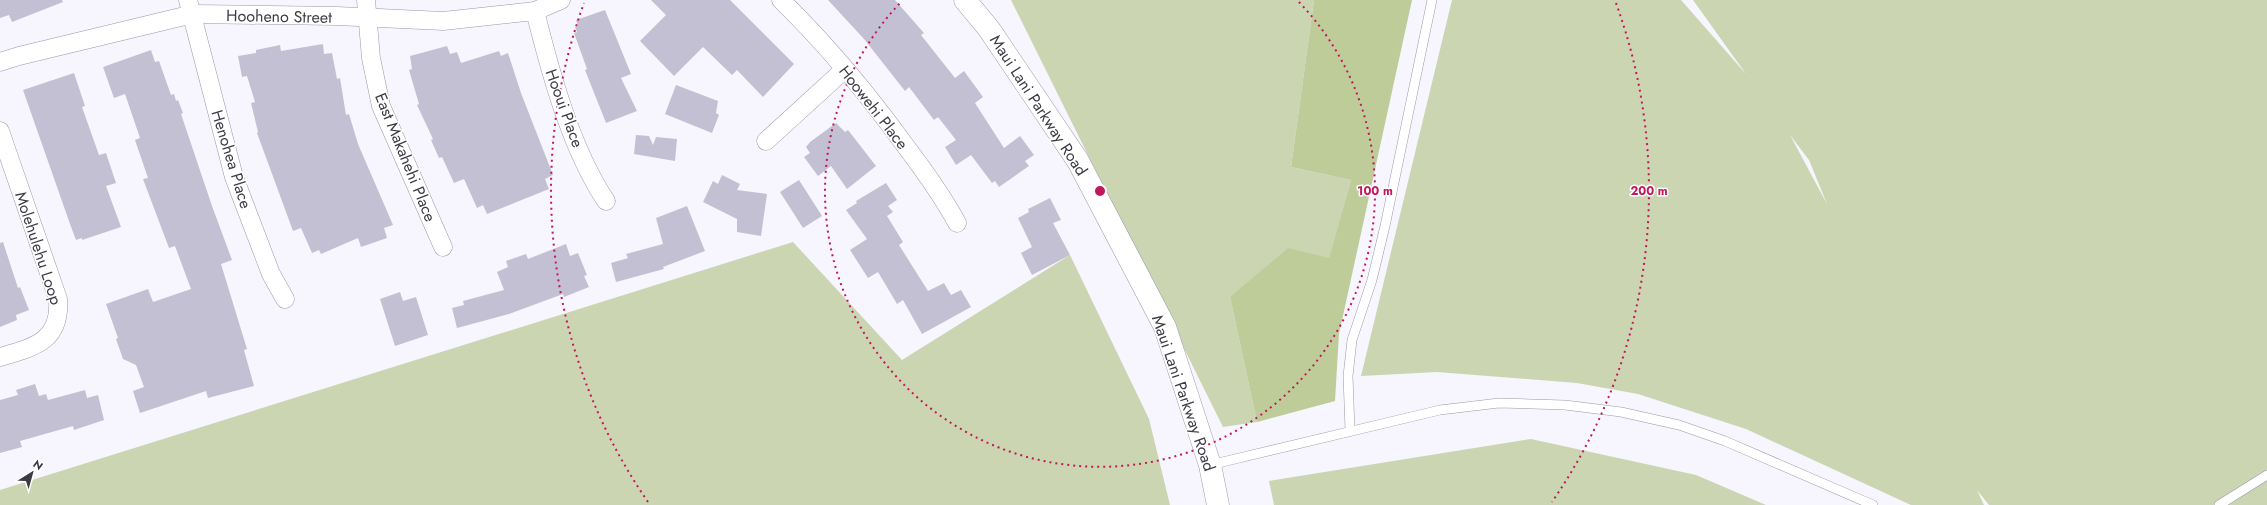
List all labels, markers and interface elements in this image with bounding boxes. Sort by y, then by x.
street label: Hooheno Street [226,4,332,29]
street label: Maui Lani Parkway Road [984,30,1093,180]
street label: Hoowehi Place [833,60,914,154]
street label: Hooui Place [540,66,589,151]
street label: East Makahehi Place [369,89,442,225]
street label: Henohea Place [206,107,257,211]
text: 100 m [1357,182,1393,200]
text: 200 m [1630,182,1668,200]
centre of rings [1093,184,1107,198]
street label: Molehulehu Loop [9,189,68,308]
street label: Maui Lani Parkway Road [1146,312,1221,474]
north arrow [12,453,52,493]
text: N [30,456,46,474]

